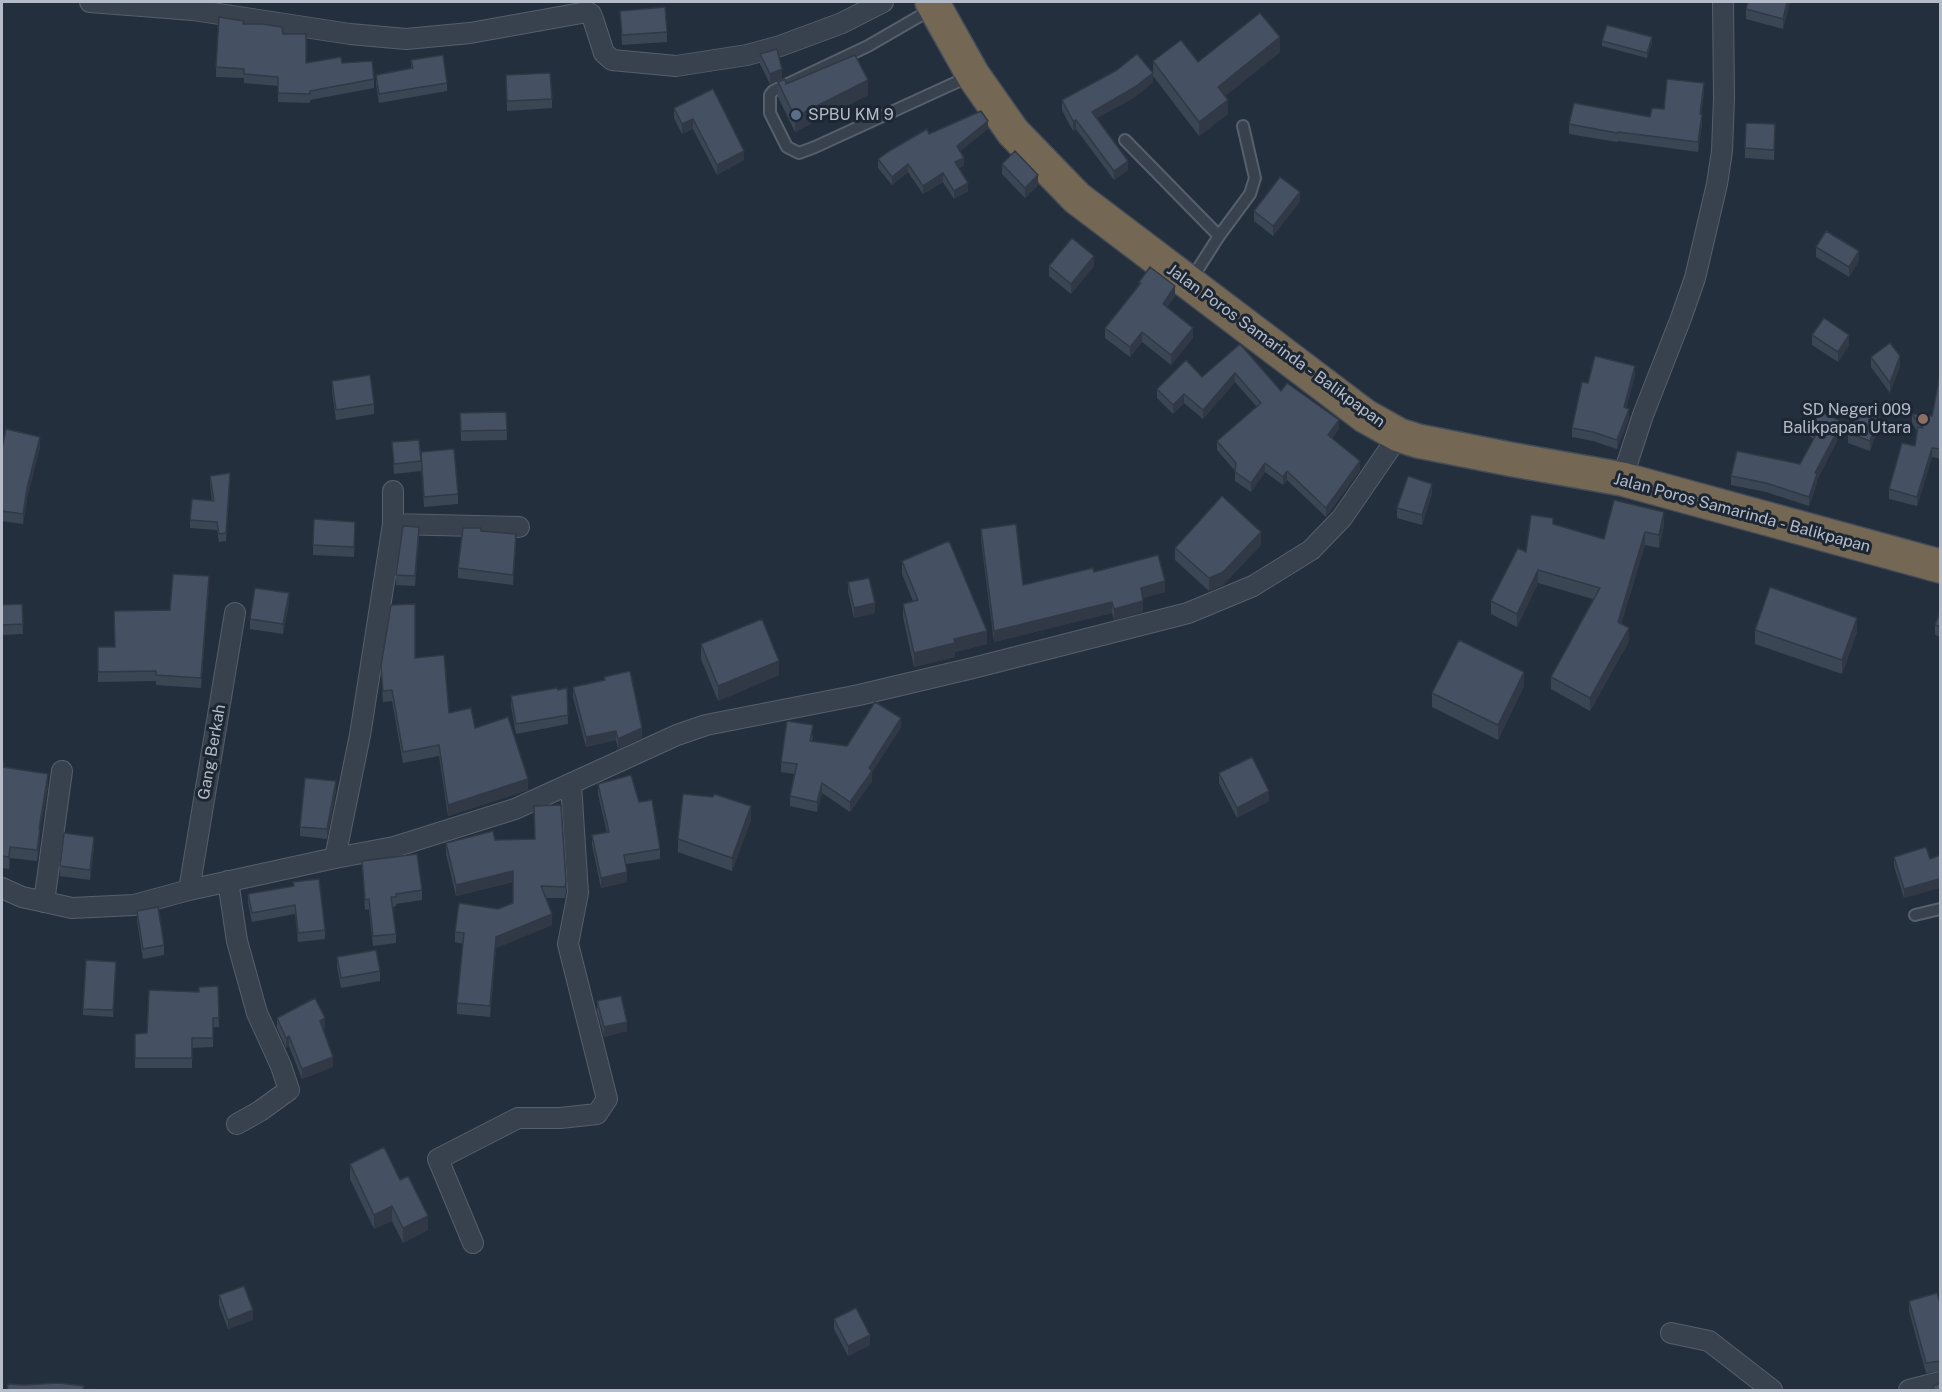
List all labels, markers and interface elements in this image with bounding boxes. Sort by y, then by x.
place label: SPBU KM 9 [808,105,894,125]
marker: SPBU KM 9 [789,108,803,122]
street label: Jalan Poros Samarinda - Balikpapan [1163,260,1389,432]
place label: SD Negeri 009 Balikpapan Utara [1783,400,1911,438]
marker: SD Negeri 009 Balikpapan Utara [1916,412,1930,426]
street label: Jalan Poros Samarinda - Balikpapan [1611,469,1873,557]
street label: Gang Berkah [194,703,230,801]

